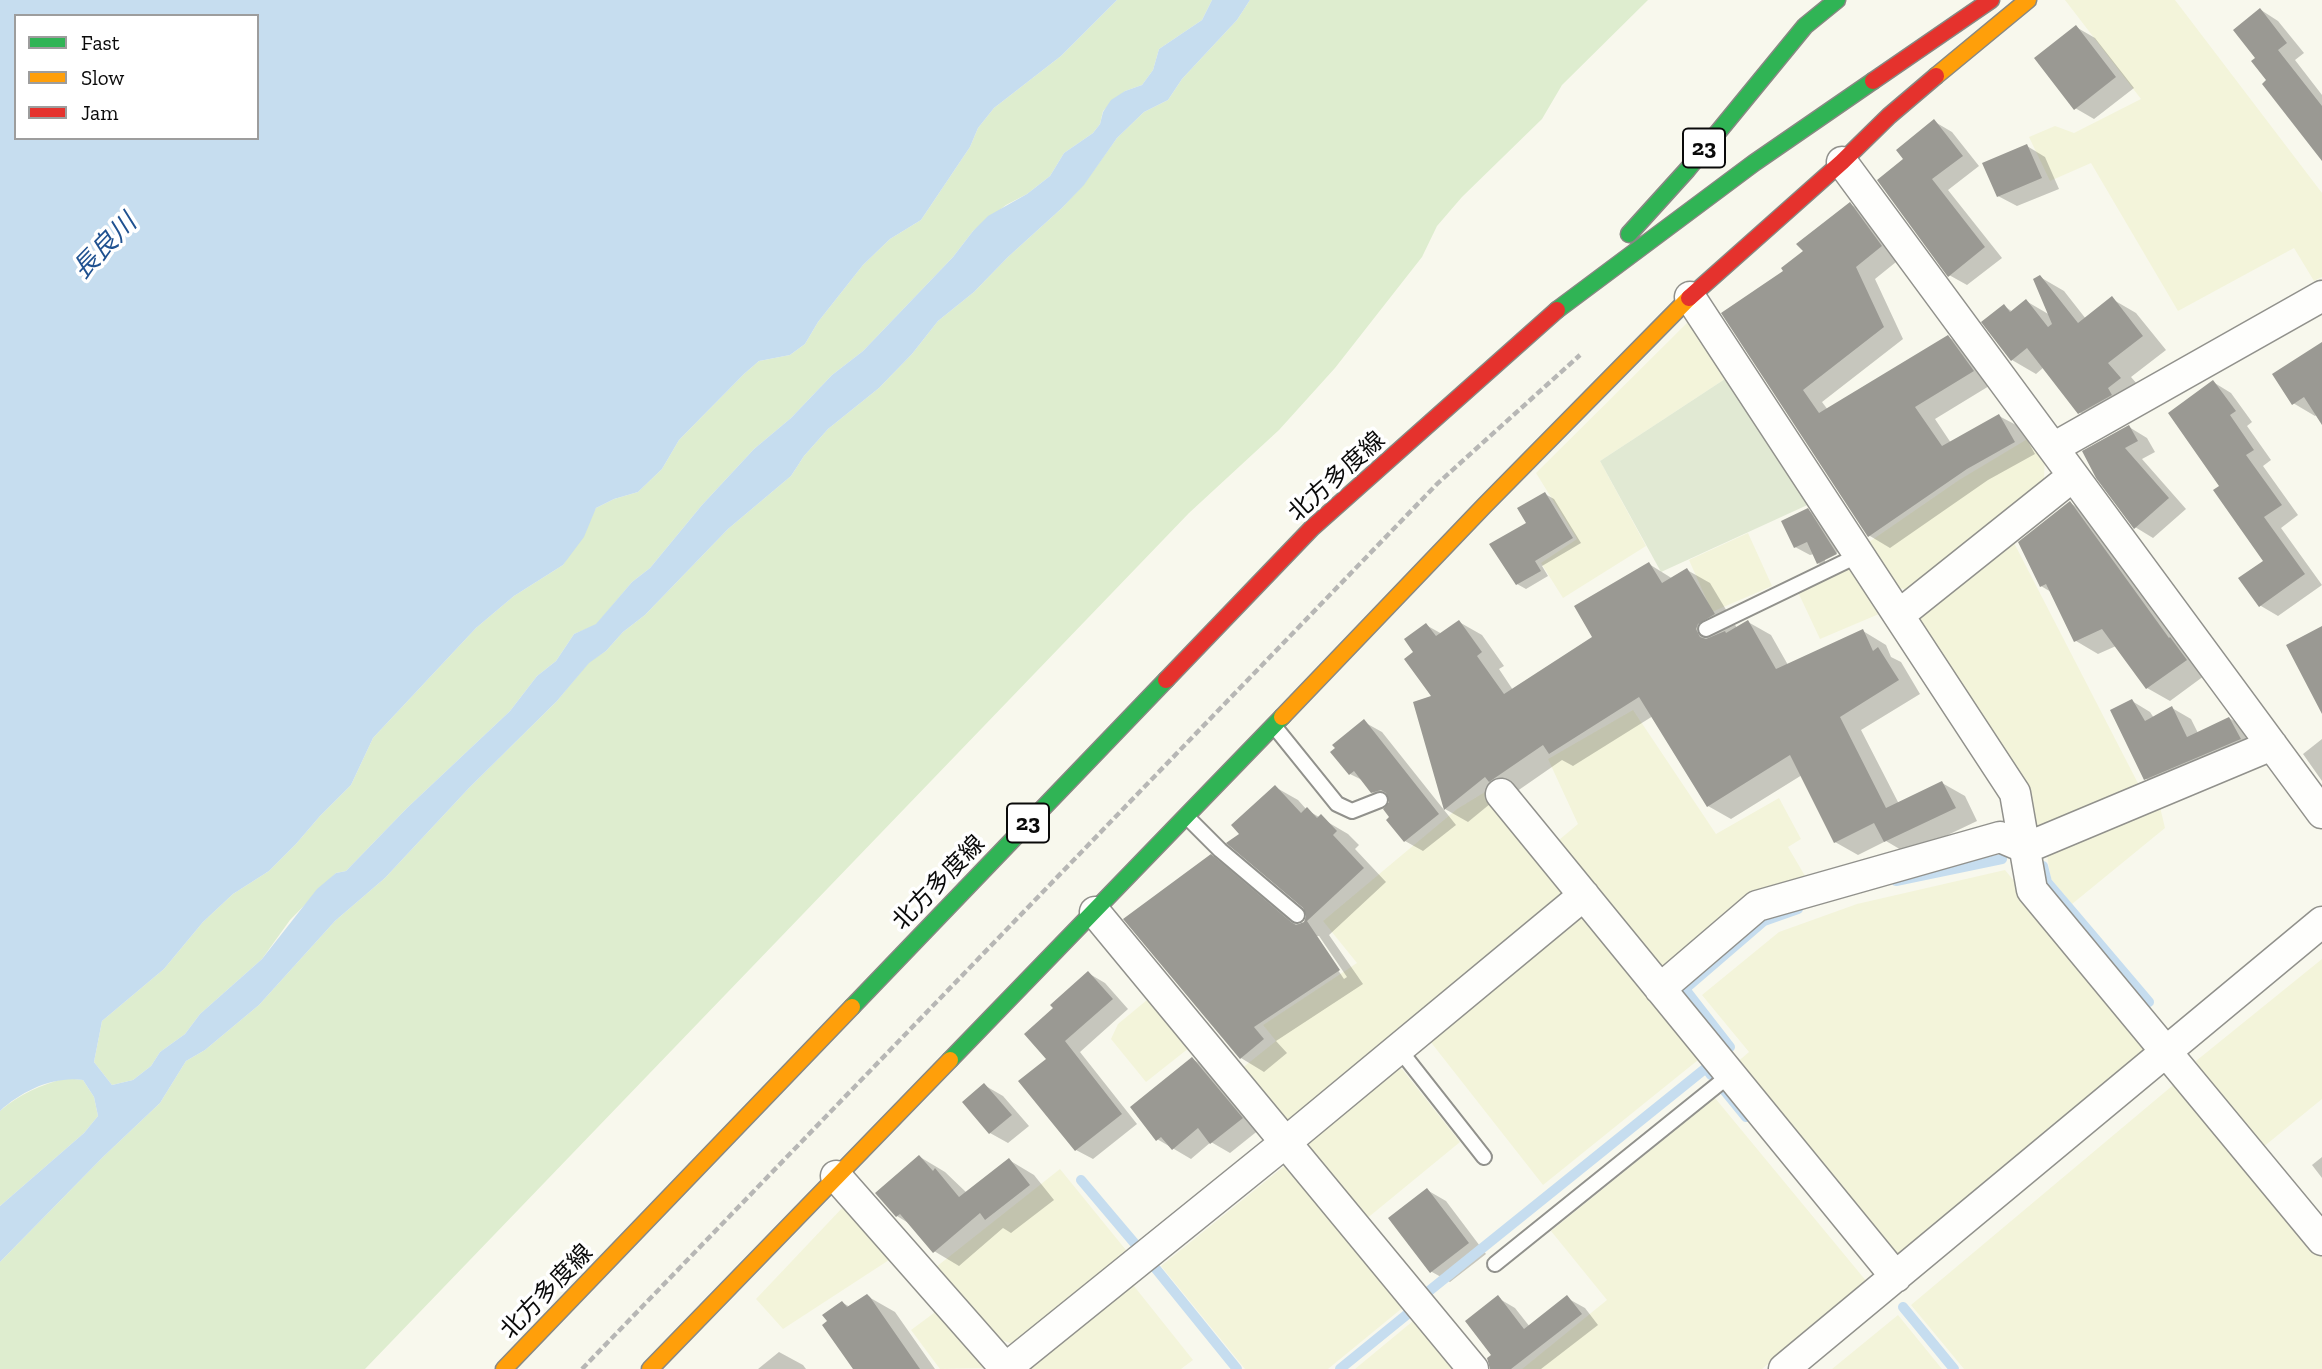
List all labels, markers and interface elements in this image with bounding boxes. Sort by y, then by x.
legend [14,14,259,140]
text: Fast [81,30,120,55]
text: Slow [81,65,124,90]
text: Jam [81,100,118,125]
road number: 23 [1683,128,1725,168]
water label: 長良川 [67,208,143,286]
street label: 北方多度線 [1283,426,1391,528]
road number: 23 [1007,804,1049,842]
street label: 北方多度線 [887,830,991,936]
street label: 北方多度線 [495,1239,599,1345]

